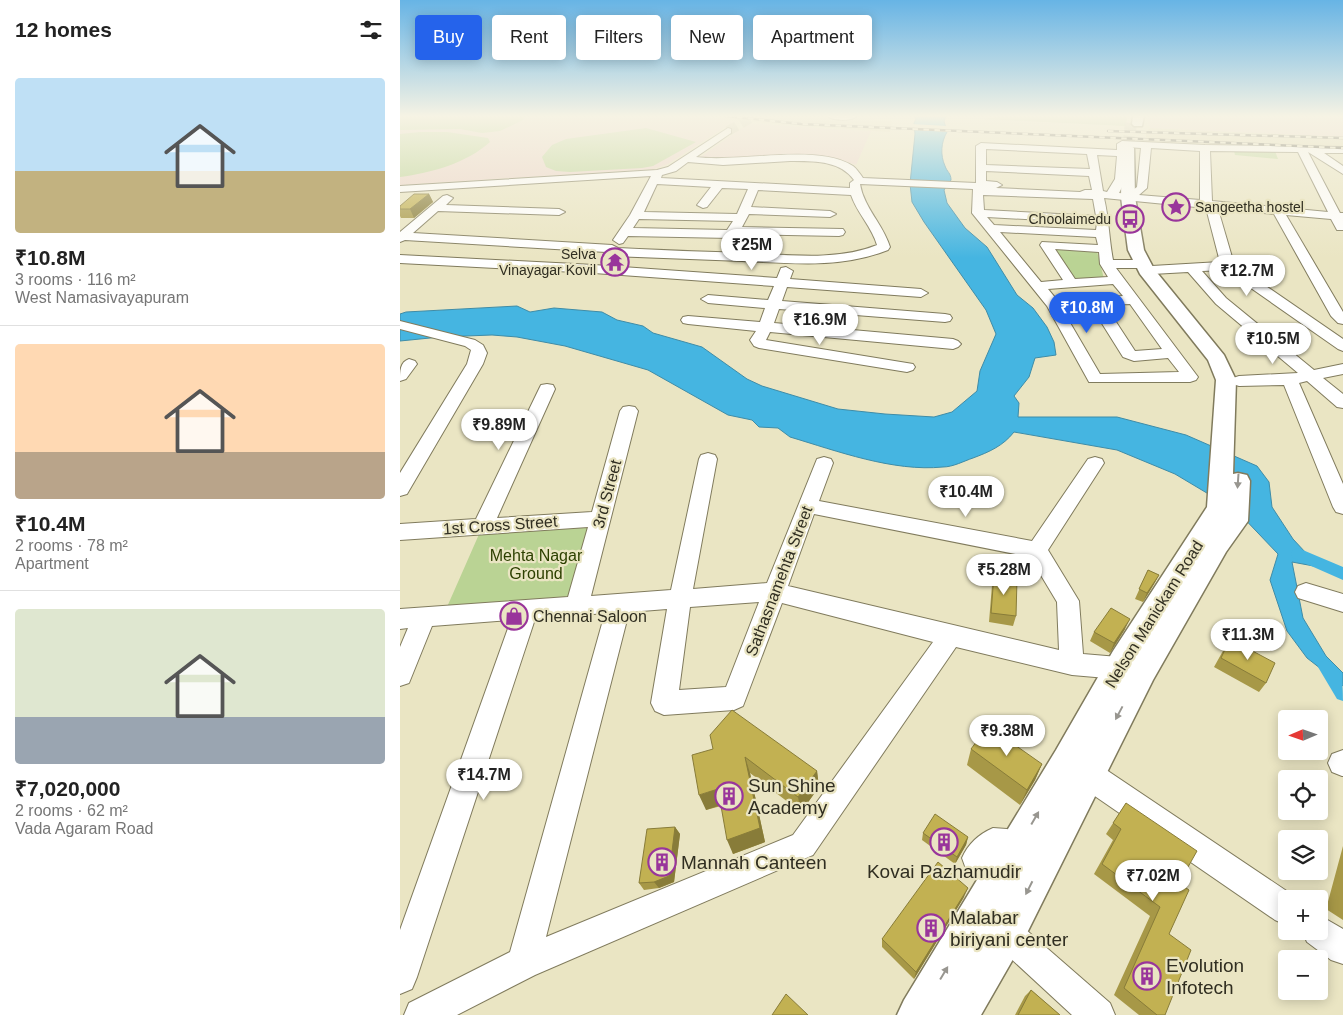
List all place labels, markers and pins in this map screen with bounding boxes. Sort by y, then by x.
place icon: Sangeetha hostel [1161,192,1191,222]
place label: Sangeetha hostel [1195,199,1304,215]
bus stop icon: Choolaimedu [1115,204,1145,234]
place label: Choolaimedu [1029,211,1111,227]
pin: ₹25M [722,228,782,271]
place label: Selva Vinayagar Kovil [499,246,596,278]
temple icon: Selva Vinayagar Kovil [600,247,630,277]
pin: ₹12.7M [1206,254,1288,297]
pin: ₹10.8M [1046,292,1128,334]
pin: ₹16.9M [779,304,861,346]
pin: ₹10.5M [1232,322,1314,365]
pin: ₹9.89M [458,408,540,451]
pin: ₹10.4M [925,476,1007,518]
pin: ₹5.28M [963,554,1045,596]
shop icon: Chennai Saloon [499,601,529,631]
place label: Chennai Saloon [533,608,647,625]
pin: ₹11.3M [1207,618,1289,661]
pin: ₹9.38M [966,714,1048,757]
pin: ₹14.7M [443,758,525,801]
place label: Sun Shine Academy [748,775,836,818]
building icon: Sun Shine Academy [714,781,744,811]
building icon: Kovai Pazhamudir [929,827,959,857]
building icon: Mannah Canteen [647,847,677,877]
place label: Mannah Canteen [681,852,827,873]
pin: ₹7.02M [1112,860,1194,902]
place label: Kovai Pazhamudir [867,861,1022,882]
place label: Malabar biriyani center [950,907,1069,950]
building icon: Malabar biriyani center [916,913,946,943]
place label: Evolution Infotech [1166,955,1244,998]
building icon: Evolution Infotech [1132,961,1162,991]

